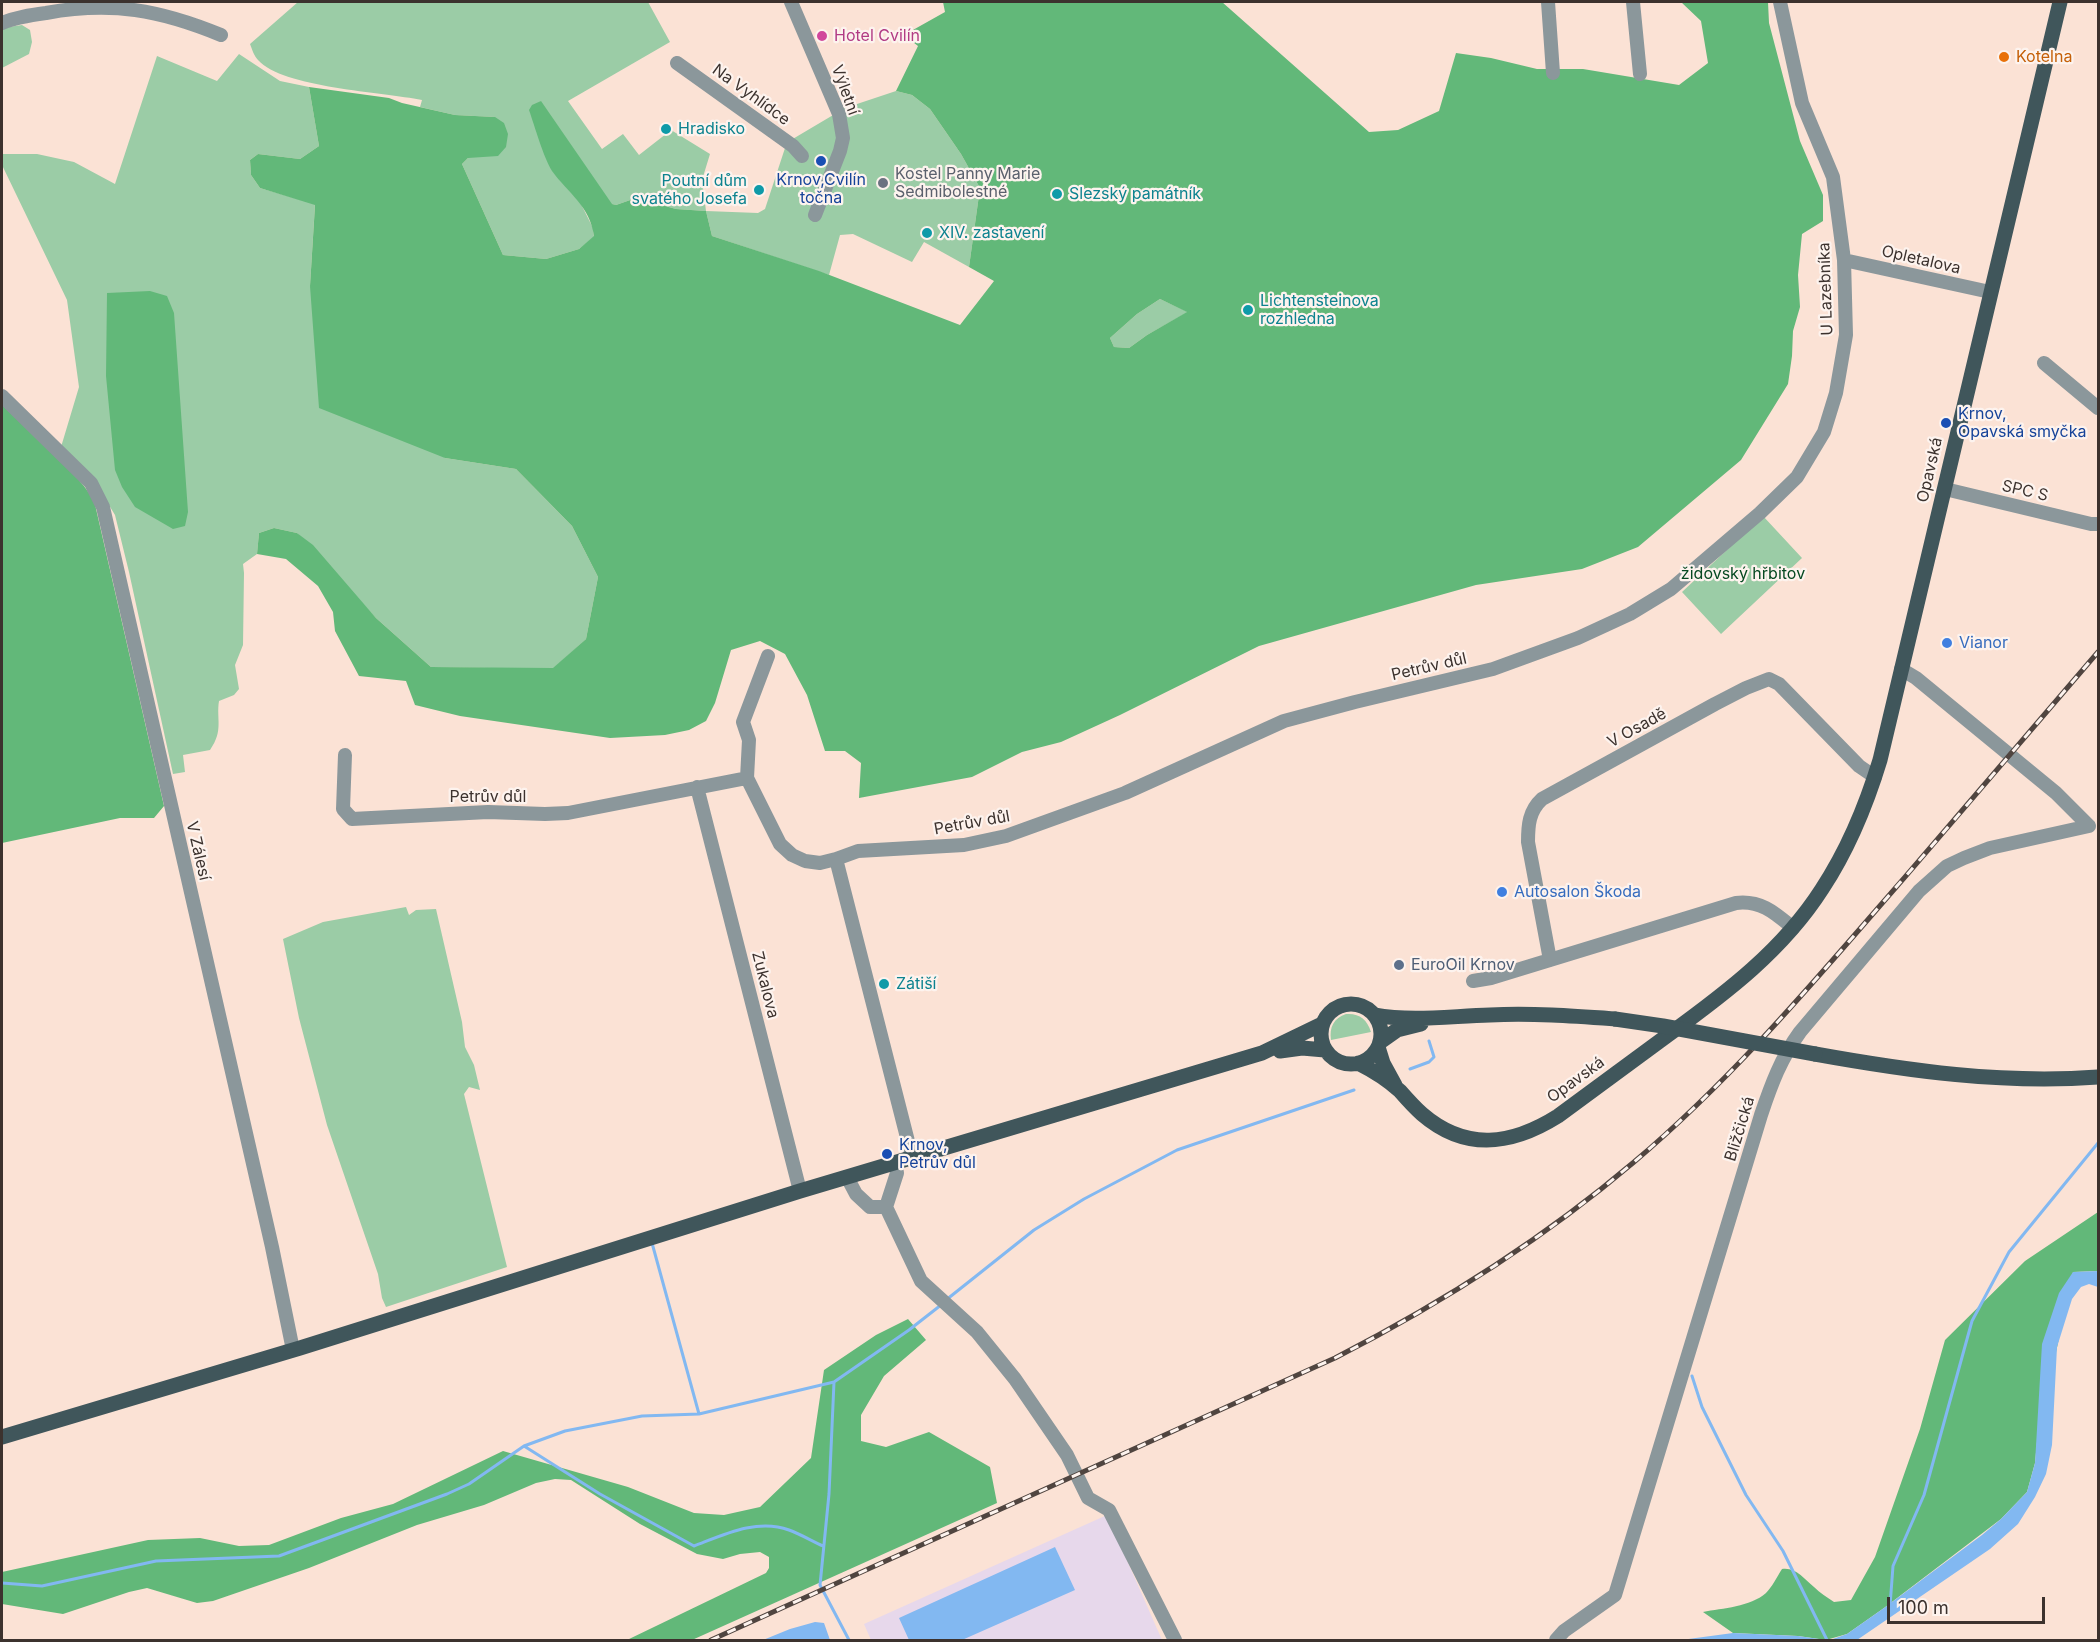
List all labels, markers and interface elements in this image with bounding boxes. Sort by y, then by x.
place label: Hotel Cvilín [834,26,920,46]
marker: Hotel Cvilín [815,29,829,43]
place label: Kotelna [2016,47,2072,67]
marker: Kotelna [1997,50,2011,64]
street label: Na Vyhlídce [708,60,794,130]
street label: Výletní [827,62,863,118]
place label: Hradisko [678,119,745,139]
marker: Hradisko [659,122,673,136]
marker: Krnov,Cvilín točna [814,154,828,168]
place label: Kostel Panny Marie Sedmibolestné [895,164,1040,202]
place label: Krnov,Cvilín točna [776,170,866,208]
place label: Poutní dům svatého Josefa [632,171,747,209]
marker: Kostel Panny Marie Sedmibolestné [876,176,890,190]
marker: Poutní dům svatého Josefa [752,183,766,197]
place label: Slezský památník [1069,184,1201,204]
marker: Slezský památník [1050,187,1064,201]
place label: XIV. zastavení [939,223,1044,243]
marker: XIV. zastavení [920,226,934,240]
street label: U Lazebníka [1815,242,1837,336]
street label: Opletalova [1880,242,1962,278]
place label: Lichtensteinova rozhledna [1260,291,1379,329]
marker: Lichtensteinova rozhledna [1241,303,1255,317]
place label: Krnov, Opavská smyčka [1958,404,2086,442]
marker: Krnov, Opavská smyčka [1939,416,1953,430]
street label: Opavská [1913,436,1947,504]
street label: SPC S [2000,476,2050,506]
park label: židovský hřbitov [1681,564,1805,584]
place label: Vianor [1959,633,2008,653]
marker: Vianor [1940,636,1954,650]
street label: Petrův důl [1389,649,1469,685]
street label: V Osadě [1604,704,1670,752]
street label: Petrův důl [450,787,526,807]
street label: Petrův důl [933,807,1011,839]
street label: V Zálesí [182,820,214,882]
place label: Autosalon Škoda [1514,882,1641,902]
marker: Autosalon Škoda [1495,885,1509,899]
street label: Zukalova [747,950,783,1020]
place label: EuroOil Krnov [1411,955,1515,975]
marker: EuroOil Krnov [1392,958,1406,972]
place label: Zátiší [896,974,936,994]
marker: Zátiší [877,977,891,991]
street label: Opavská [1544,1053,1608,1107]
street label: Bližčická [1721,1094,1759,1164]
place label: Krnov, Petrův důl [899,1135,976,1173]
marker: Krnov, Petrův důl [880,1147,894,1161]
scale bar [1890,1585,2048,1623]
text: 100 m [1898,1597,1949,1618]

